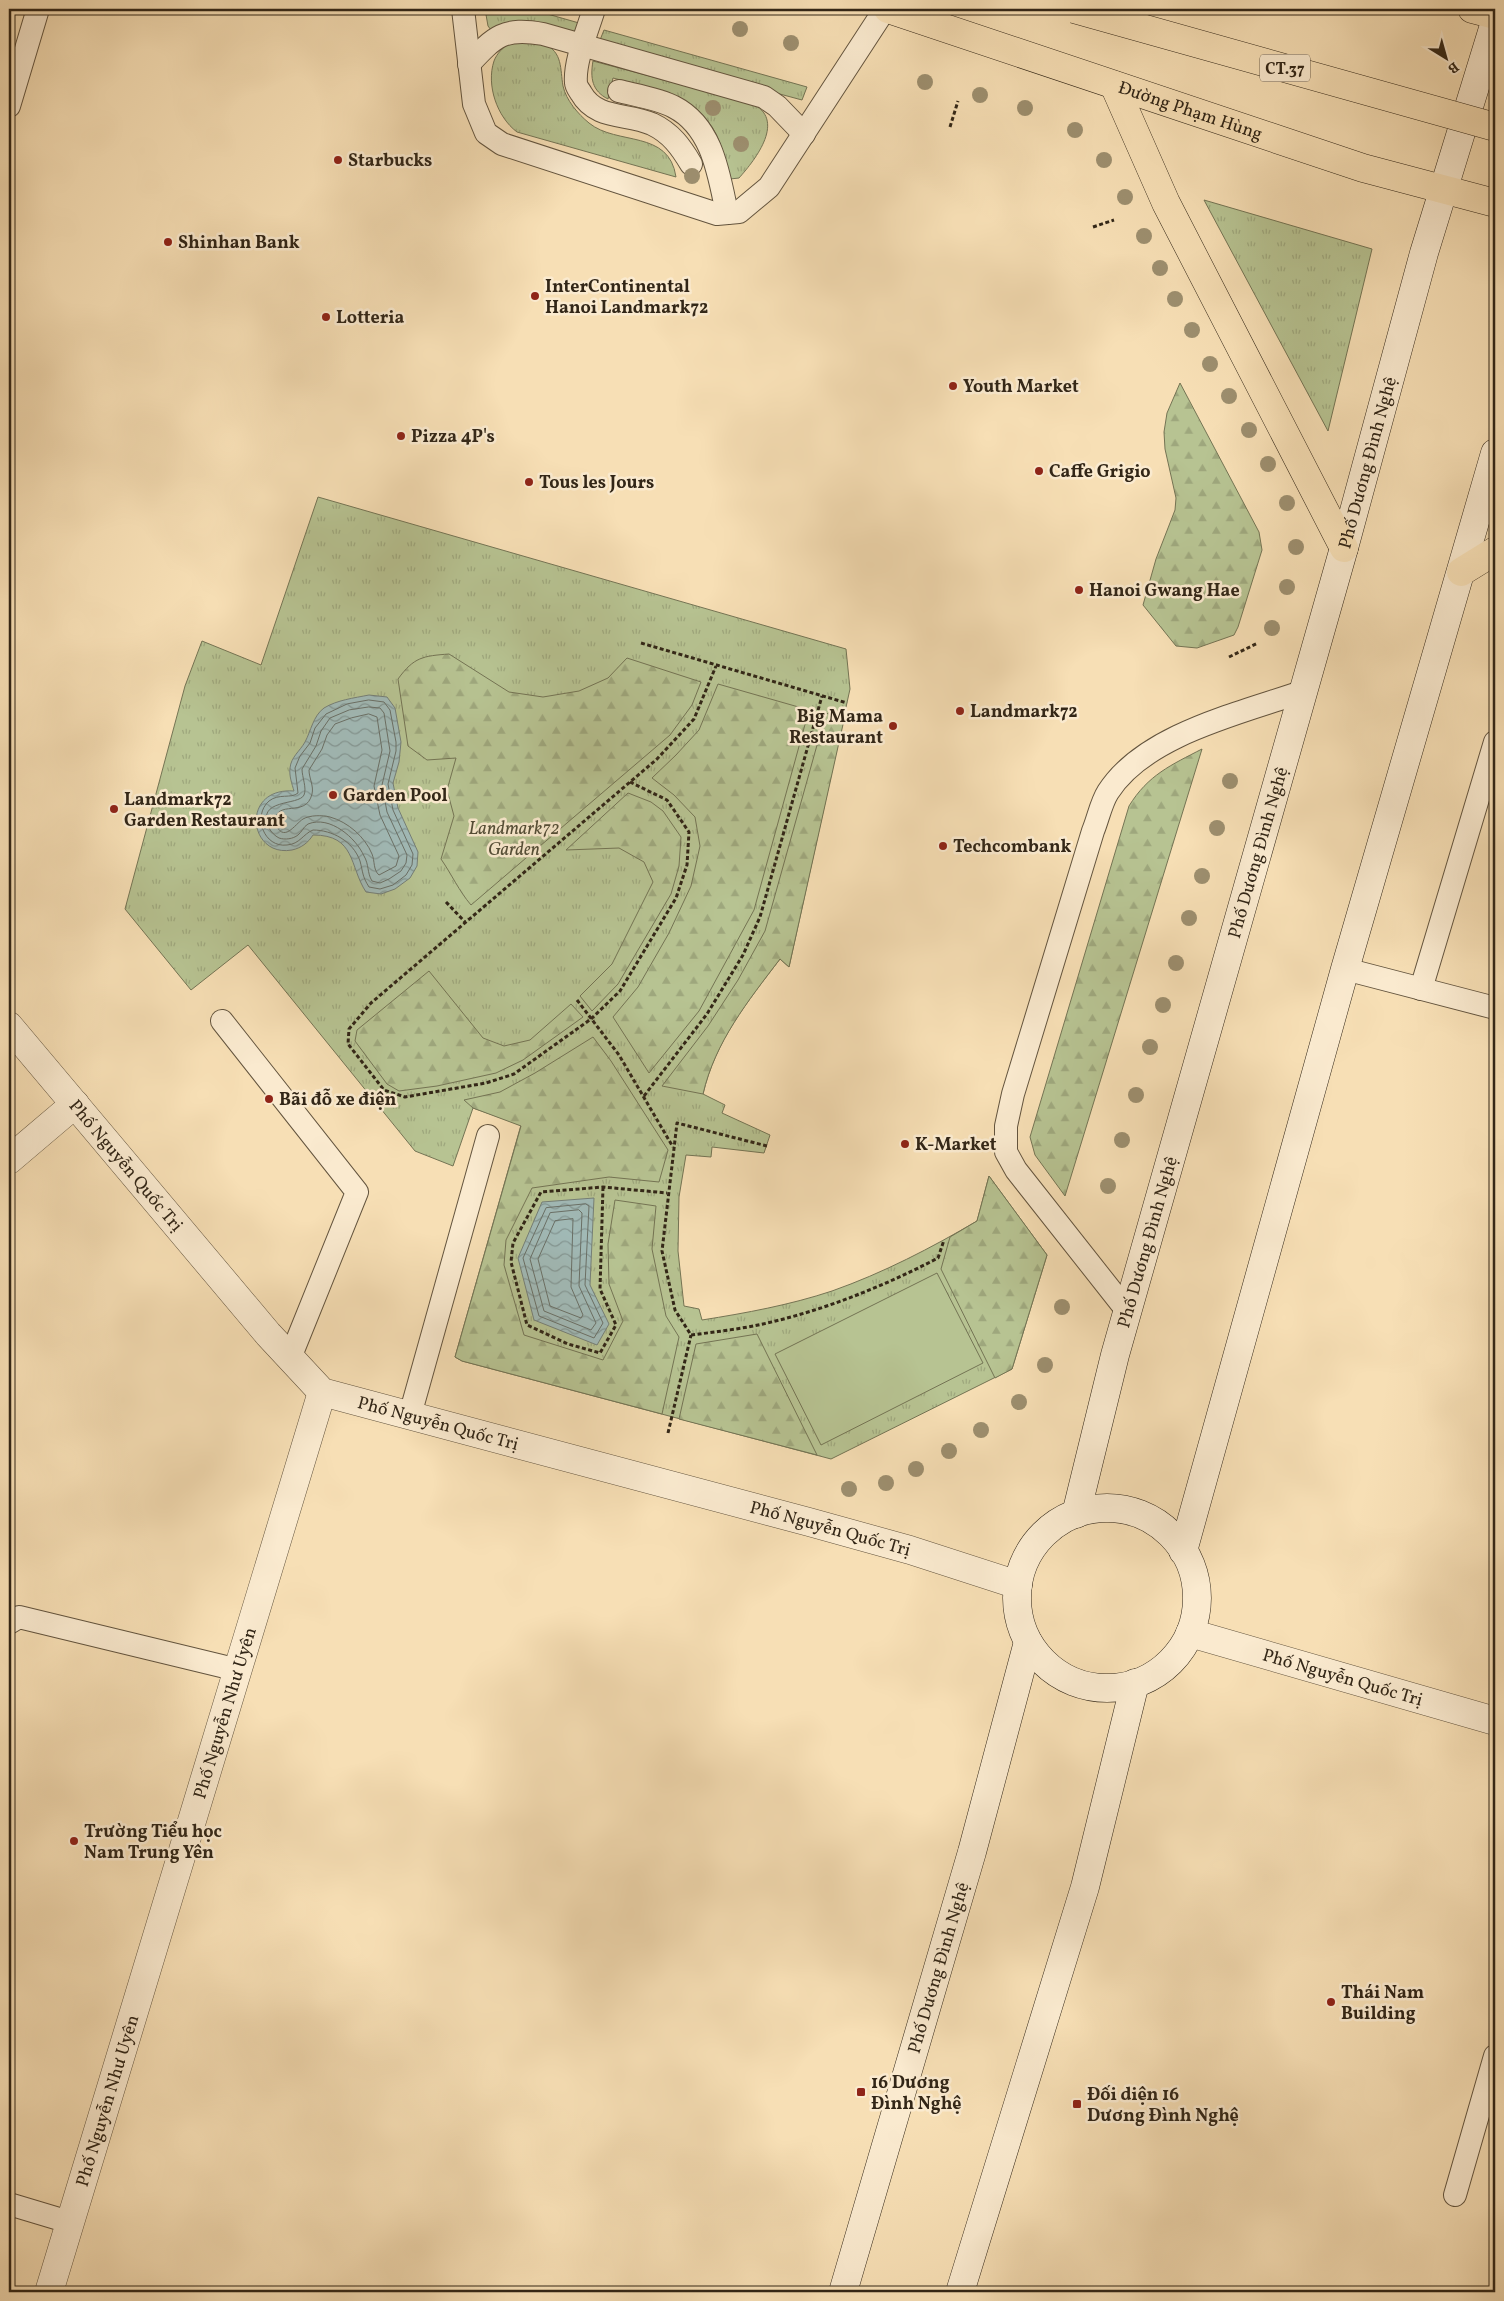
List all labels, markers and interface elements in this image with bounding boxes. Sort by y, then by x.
north arrow [1422,32,1472,82]
road number: CT.37 [1260,54,1310,82]
text: B [1443,57,1462,78]
street label: Đường Phạm Hùng [1115,76,1265,147]
place label: Starbucks [348,149,432,174]
marker: Starbucks [332,154,344,166]
place label: Shinhan Bank [178,231,300,256]
marker: Shinhan Bank [162,236,174,248]
place label: InterContinental Hanoi Landmark72 [545,275,708,321]
marker: InterContinental Hanoi Landmark72 [529,290,541,302]
place label: Lotteria [336,306,405,331]
marker: Lotteria [320,311,332,323]
street label: Phố Dương Đình Nghệ [1333,374,1404,552]
place label: Youth Market [963,375,1079,400]
marker: Youth Market [947,380,959,392]
place label: Pizza 4P's [411,425,495,450]
marker: Pizza 4P's [395,430,407,442]
place label: Caffe Grigio [1049,460,1151,485]
marker: Caffe Grigio [1033,465,1045,477]
place label: Tous les Jours [539,471,654,496]
marker: Tous les Jours [523,476,535,488]
place label: Hanoi Gwang Hae [1089,579,1240,604]
marker: Hanoi Gwang Hae [1073,584,1085,596]
place label: Landmark72 [970,700,1078,725]
place label: Big Mama Restaurant [789,705,883,751]
marker: Landmark72 [954,705,966,717]
marker: Big Mama Restaurant [887,720,899,732]
street label: Phố Dương Đình Nghệ [1223,764,1295,942]
place label: Garden Pool [343,784,448,809]
place label: Landmark72 Garden Restaurant [124,788,285,834]
marker: Garden Pool [327,789,339,801]
marker: Landmark72 Garden Restaurant [108,803,120,815]
park label: Landmark72 Garden [469,817,560,863]
place label: Techcombank [953,835,1072,860]
marker: Techcombank [937,840,949,852]
place label: Bãi đỗ xe điện [279,1088,397,1113]
marker: Bãi đỗ xe điện [263,1093,275,1105]
street label: Phố Nguyễn Quốc Trị [62,1095,188,1238]
place label: K-Market [915,1133,997,1158]
marker: K-Market [899,1138,911,1150]
street label: Phố Dương Đình Nghệ [1112,1154,1185,1331]
street label: Phố Nguyễn Quốc Trị [355,1391,521,1458]
street label: Phố Nguyễn Quốc Trị [747,1496,913,1564]
street label: Phố Nguyễn Như Uyên [188,1624,264,1802]
street label: Phố Nguyễn Quốc Trị [1259,1644,1425,1714]
place label: Trường Tiểu học Nam Trung Yên [84,1820,222,1866]
marker: Trường Tiểu học Nam Trung Yên [68,1835,80,1847]
street label: Phố Dương Đình Nghệ [903,1880,976,2057]
place label: Thái Nam Building [1341,1981,1424,2027]
marker: Thái Nam Building [1325,1996,1337,2008]
street label: Phố Nguyễn Như Uyên [71,2012,146,2190]
place label: 16 Dương Đình Nghệ [871,2071,961,2117]
place label: Đối diện 16 Dương Đình Nghệ [1087,2083,1239,2129]
marker: 16 Dương Đình Nghệ [855,2086,867,2098]
marker: Đối diện 16 Dương Đình Nghệ [1071,2098,1083,2110]

